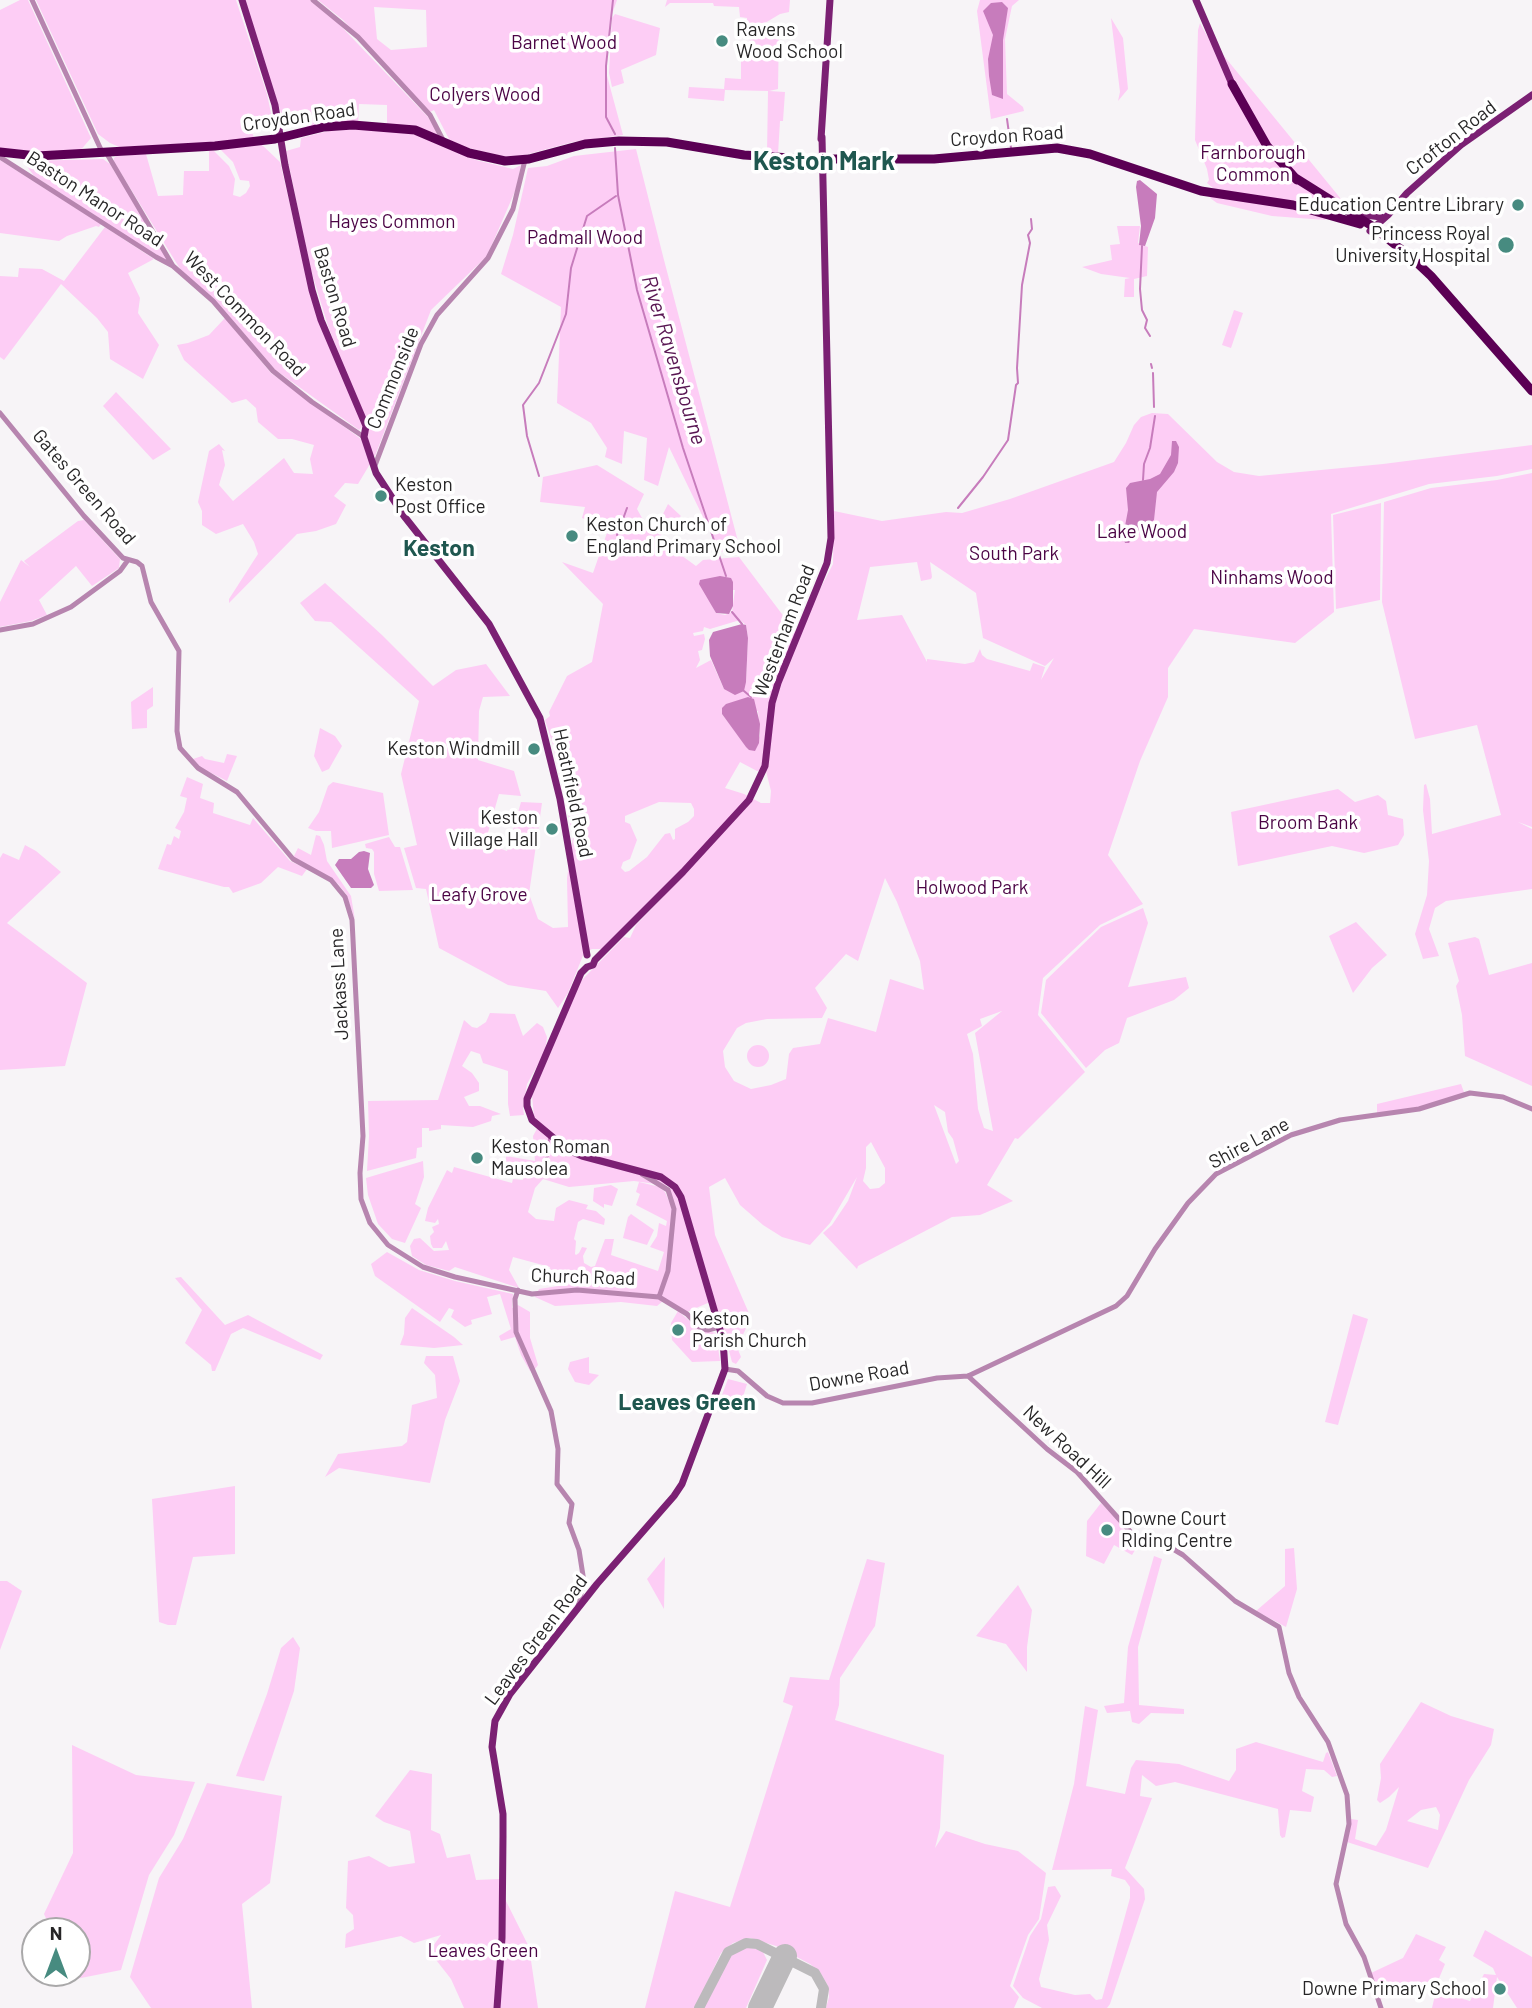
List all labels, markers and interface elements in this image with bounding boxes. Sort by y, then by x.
place label: Ravens Wood School [736,19,843,63]
park label: Barnet Wood [511,32,617,54]
marker: Ravens Wood School [714,33,730,49]
park label: Colyers Wood [429,84,541,106]
street label: Crofton Road [1401,96,1501,180]
street label: Croydon Road [241,98,357,136]
street label: Croydon Road [950,121,1064,151]
park label: Farnborough Common [1200,142,1306,186]
district label: Keston Mark [753,145,895,177]
street label: Baston Manor Road [22,146,168,252]
place label: Education Centre Library [1298,194,1504,216]
marker: Education Centre Library [1510,197,1526,213]
park label: Hayes Common [328,211,456,233]
place label: Princess Royal University Hospital [1335,223,1490,267]
park label: Padmall Wood [527,227,643,249]
marker: Princess Royal University Hospital [1496,235,1516,255]
street label: Baston Road [309,244,361,350]
street label: West Common Road [179,247,311,381]
water label: River Ravensbourne [636,272,712,448]
street label: Commonside [362,324,424,432]
street label: Gates Green Road [28,425,140,549]
place label: Keston Post Office [395,474,486,518]
marker: Keston Post Office [373,488,389,504]
place label: Keston Church of England Primary School [586,514,781,558]
park label: Lake Wood [1097,521,1187,543]
marker: Keston Church of England Primary School [564,528,580,544]
district label: Keston [403,534,475,562]
park label: South Park [969,543,1059,565]
street label: Westerham Road [748,562,820,700]
park label: Ninhams Wood [1210,567,1334,589]
street label: Heathfield Road [548,726,598,860]
place label: Keston Windmill [387,738,520,760]
marker: Keston Windmill [526,741,542,757]
place label: Keston Village Hall [449,807,538,851]
park label: Broom Bank [1258,812,1358,834]
marker: Keston Village Hall [544,821,560,837]
park label: Holwood Park [916,877,1028,899]
park label: Leafy Grove [430,884,528,906]
street label: Jackass Lane [325,927,353,1041]
street label: Shire Lane [1205,1112,1293,1174]
place label: Keston Roman Mausolea [491,1136,610,1180]
marker: Keston Roman Mausolea [469,1150,485,1166]
street label: Church Road [530,1264,636,1290]
place label: Keston Parish Church [692,1308,807,1352]
marker: Keston Parish Church [670,1322,686,1338]
street label: Downe Road [807,1356,911,1396]
district label: Leaves Green [618,1388,756,1416]
street label: New Road Hill [1018,1400,1116,1494]
place label: Downe Court RIding Centre [1121,1508,1233,1552]
marker: Downe Court RIding Centre [1099,1522,1115,1538]
street label: Leaves Green Road [480,1571,592,1709]
north arrow [21,1917,91,1987]
text: N [50,1921,62,1944]
park label: Leaves Green [428,1940,538,1962]
place label: Downe Primary School [1302,1978,1486,2000]
marker: Downe Primary School [1492,1981,1508,1997]

